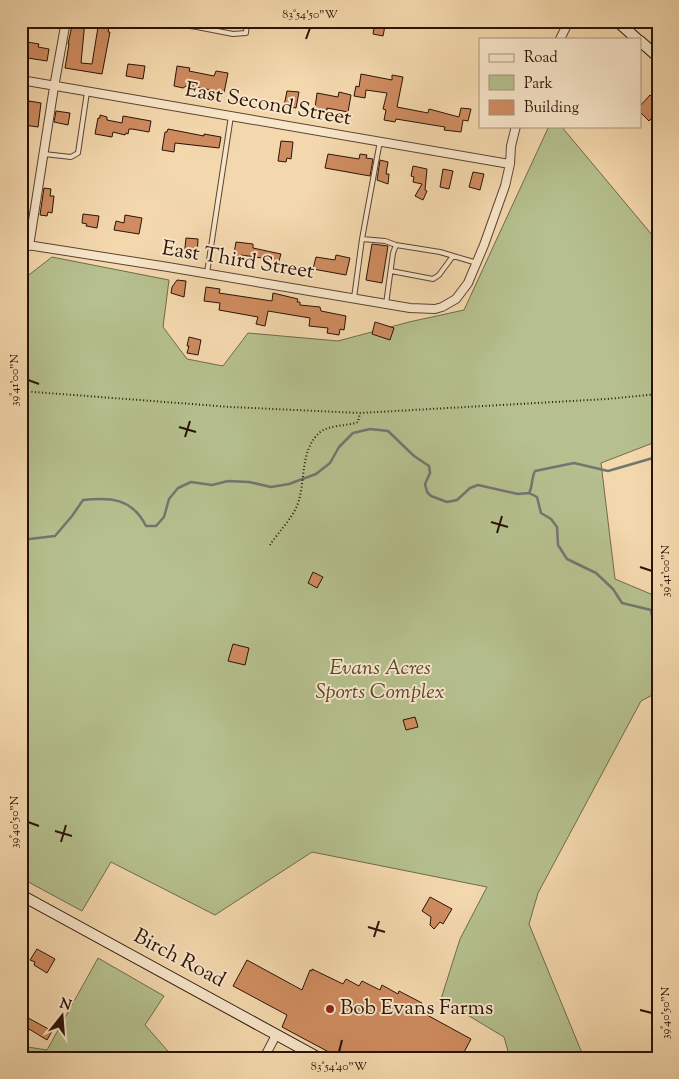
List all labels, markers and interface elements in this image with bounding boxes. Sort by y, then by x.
text: 83°54'50"W [282,6,338,24]
legend [479,38,642,128]
text: Road [524,48,558,69]
text: Park [524,74,553,95]
street label: East Second Street [183,76,353,134]
text: Building [524,98,579,119]
street label: East Third Street [160,234,316,288]
text: 39°41'00"N [6,353,24,406]
text: 39°41'00"N [657,544,675,597]
park label: Evans Acres Sports Complex [316,654,445,708]
text: 39°40'50"N [6,795,24,848]
street label: Birch Road [128,922,230,996]
text: 39°40'50"N [657,986,675,1039]
north arrow [38,992,88,1042]
text: N [57,994,73,1017]
place label: Bob Evans Farms [340,994,493,1024]
marker: Bob Evans Farms [324,1003,336,1015]
text: 83°54'40"W [311,1058,368,1076]

